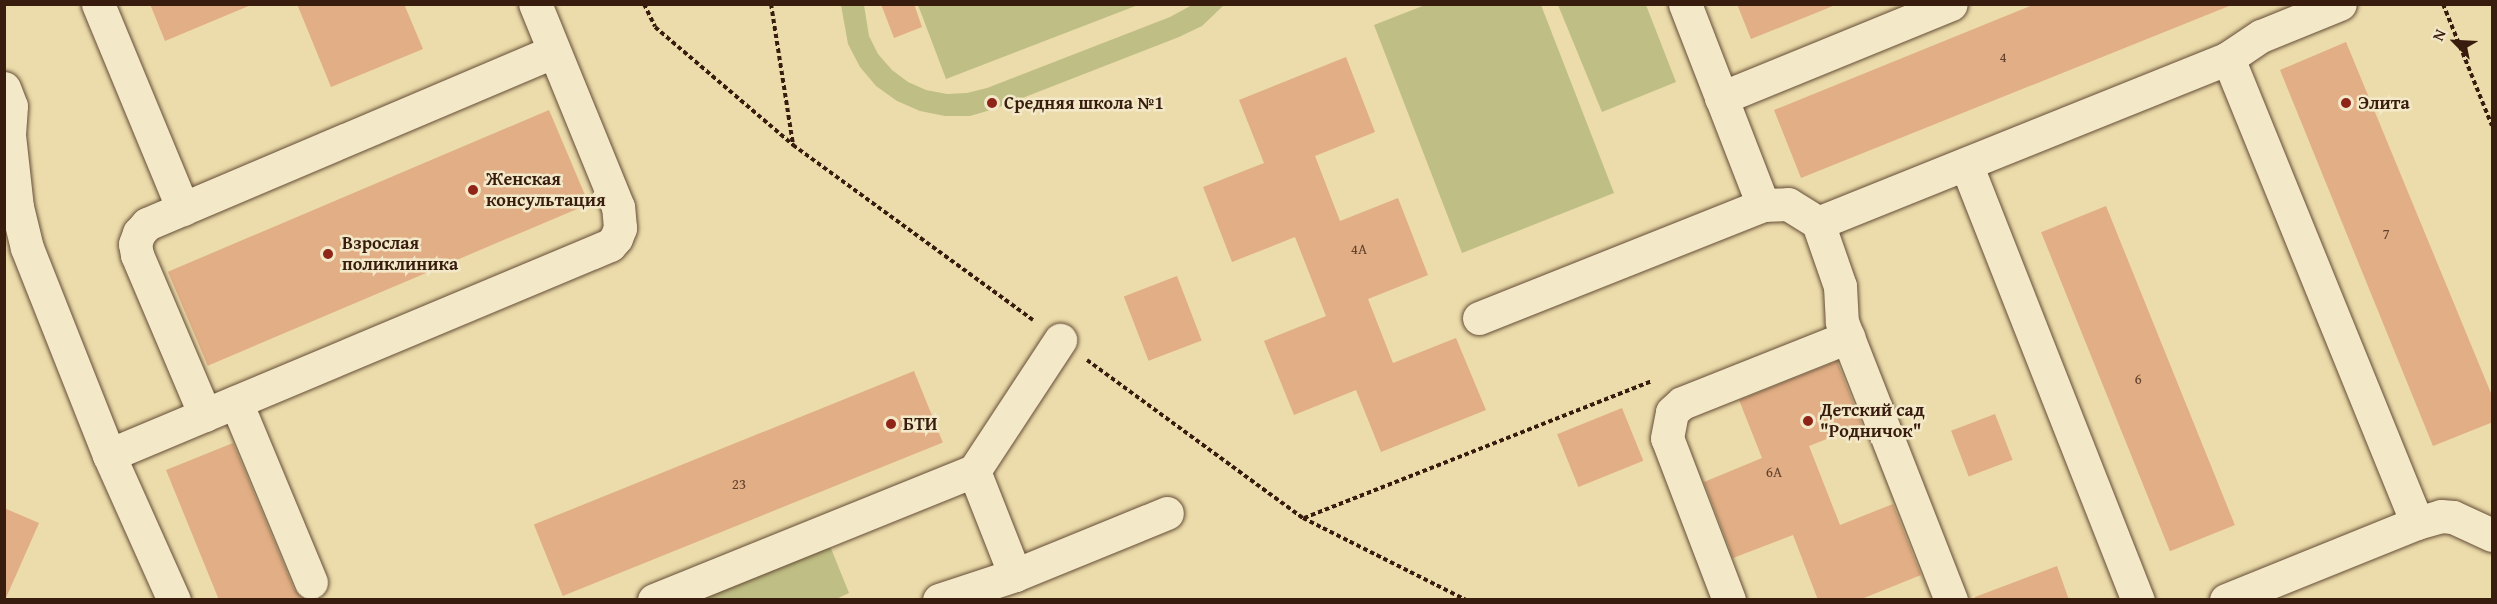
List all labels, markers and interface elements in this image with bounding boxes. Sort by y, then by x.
north arrow [2425,12,2485,72]
text: N [2425,25,2452,44]
house number: 4 [1999,48,2007,66]
place label: Средняя школа №1 [1004,92,1164,114]
place label: Элита [2358,92,2410,114]
marker: Средняя школа №1 [985,96,999,110]
marker: Элита [2339,96,2353,110]
place label: Женская консультация [486,169,606,212]
marker: Женская консультация [464,181,482,199]
house number: 7 [2382,225,2390,243]
place label: Взрослая поликлиника [342,233,458,276]
house number: 4А [1351,240,1367,258]
marker: Взрослая поликлиника [319,245,337,263]
house number: 6 [2134,370,2142,388]
place label: Детский сад "Родничок" [1820,400,1925,442]
place label: БТИ [903,413,937,435]
marker: Детский сад "Родничок" [1801,414,1815,428]
marker: БТИ [884,417,898,431]
house number: 6А [1766,463,1782,481]
house number: 23 [732,475,746,493]

